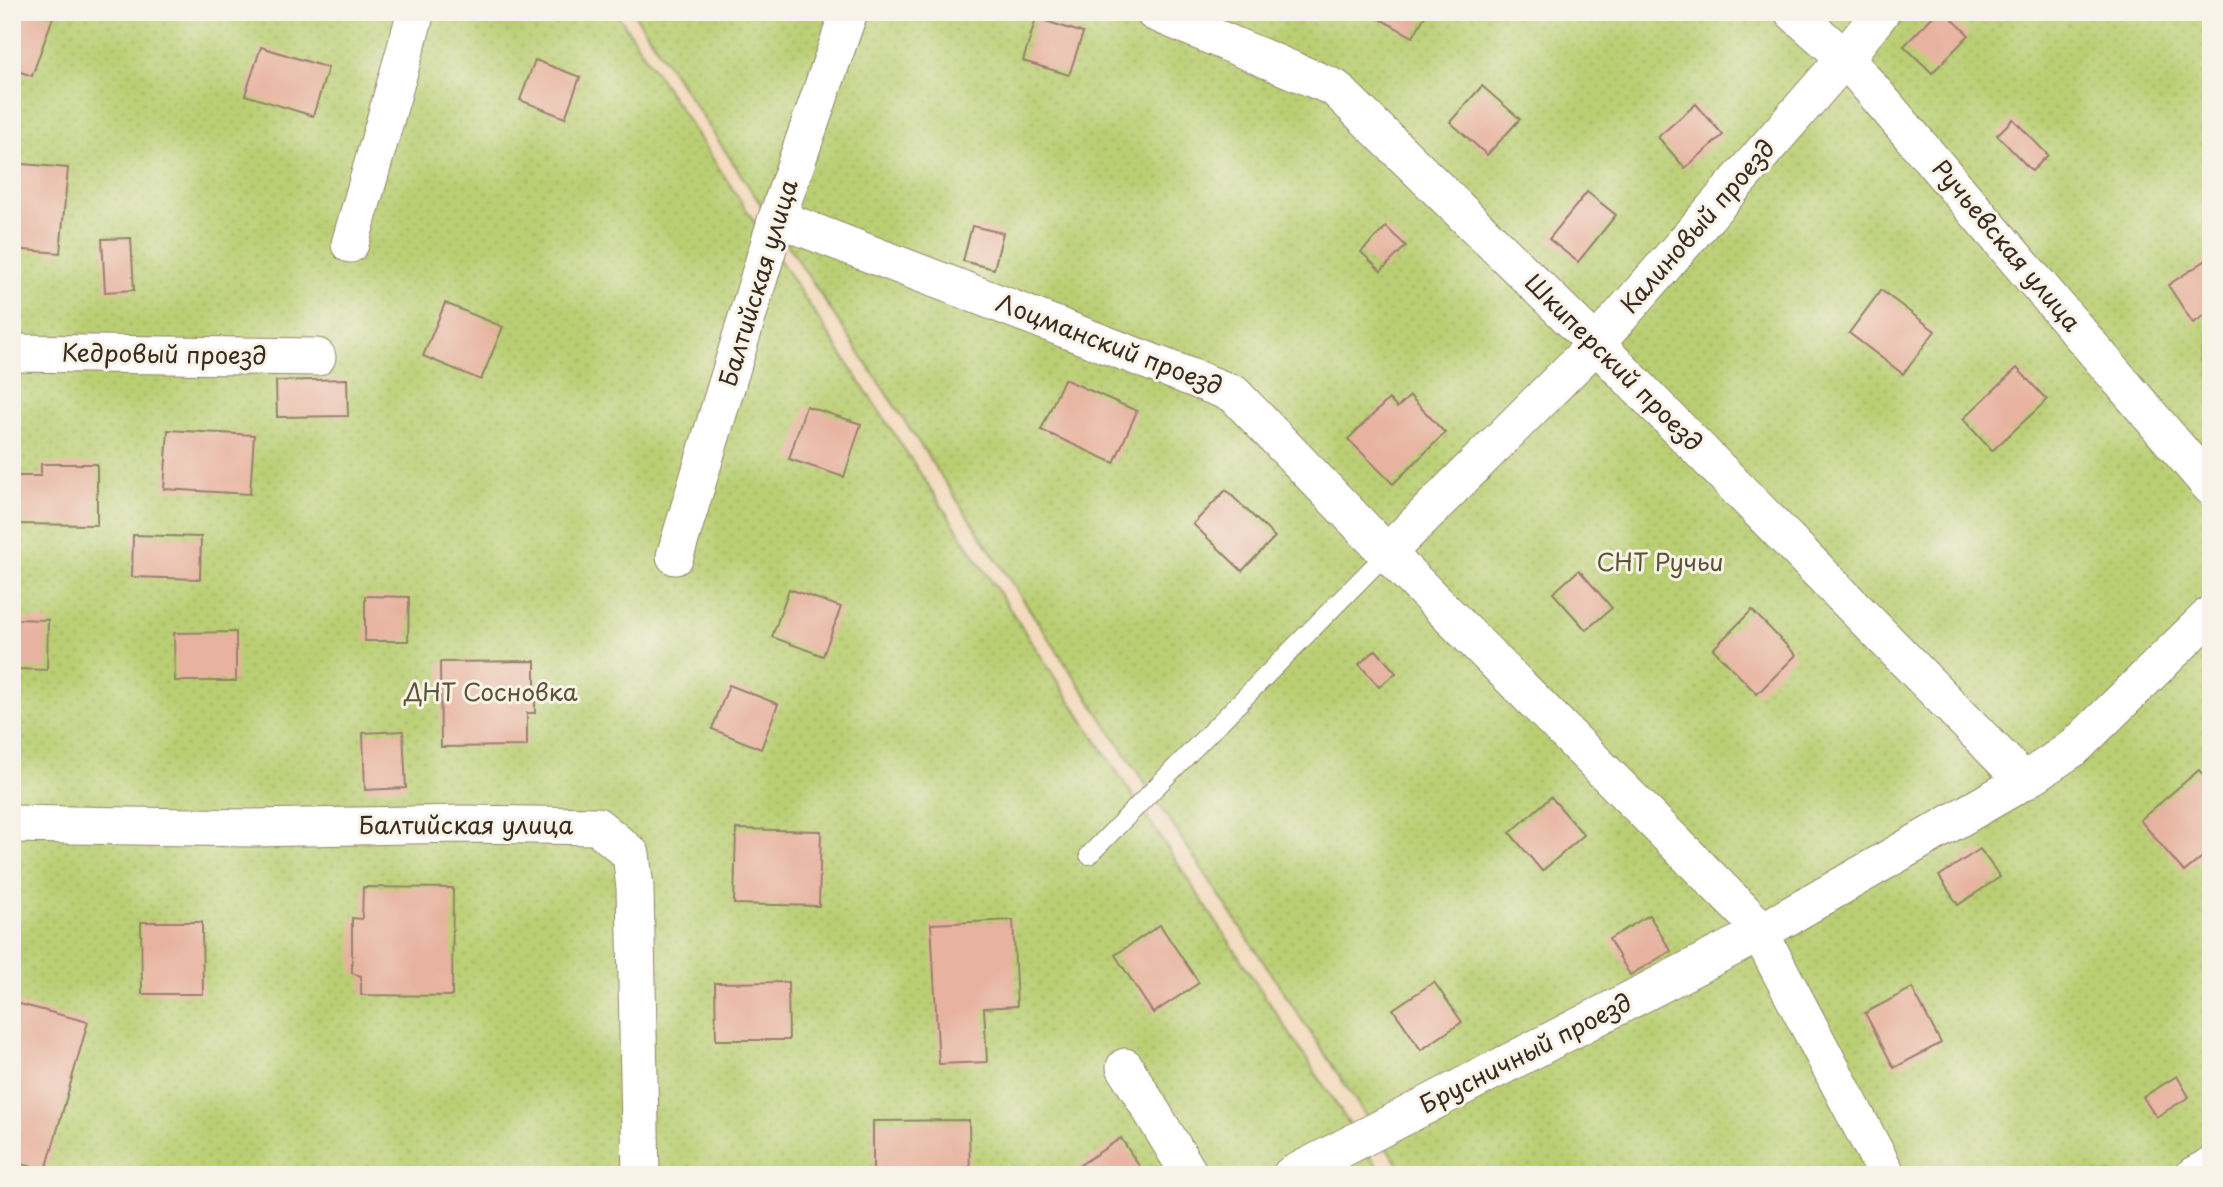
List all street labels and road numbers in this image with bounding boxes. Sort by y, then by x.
street label: Калиновый проезд [1611,131,1782,321]
street label: Ручьевская улица [1925,151,2090,339]
street label: Балтийская улица [708,175,806,390]
street label: Шкиперский проезд [1517,264,1712,459]
street label: Лоцманский проезд [991,283,1228,403]
street label: Кедровый проезд [61,333,267,373]
street label: Балтийская улица [359,806,573,842]
street label: Брусничный проезд [1413,983,1637,1121]

